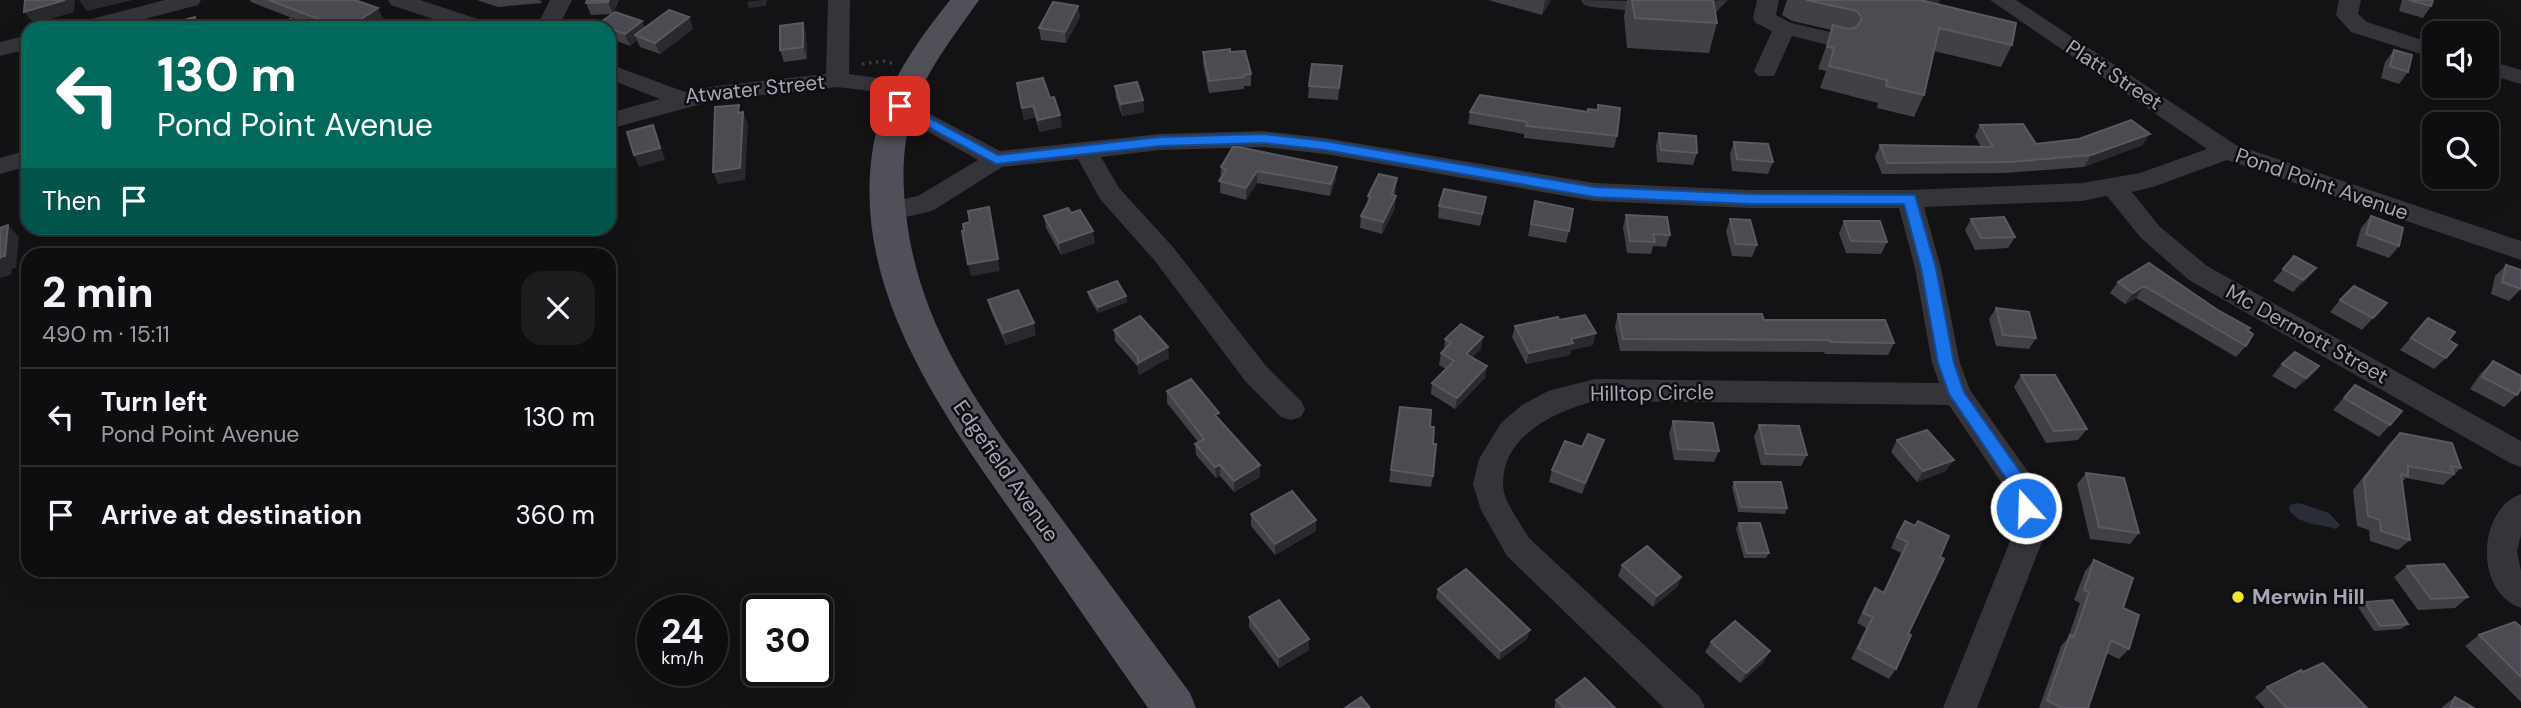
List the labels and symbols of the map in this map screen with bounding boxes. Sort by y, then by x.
street label: Platt Street [2060,33,2168,117]
street label: Atwater Street [684,68,826,110]
pin [870,76,930,136]
street label: Pond Point Avenue [2232,141,2412,227]
street label: Mc Dermott Street [2221,278,2393,390]
street label: Hilltop Circle [1590,378,1714,408]
street label: Edgefield Avenue [947,395,1065,547]
position arrow [1989,471,2063,545]
place label: Merwin Hill [2252,583,2365,611]
marker: Merwin Hill [2230,589,2246,605]
speed limit sign: 30 [742,595,833,686]

